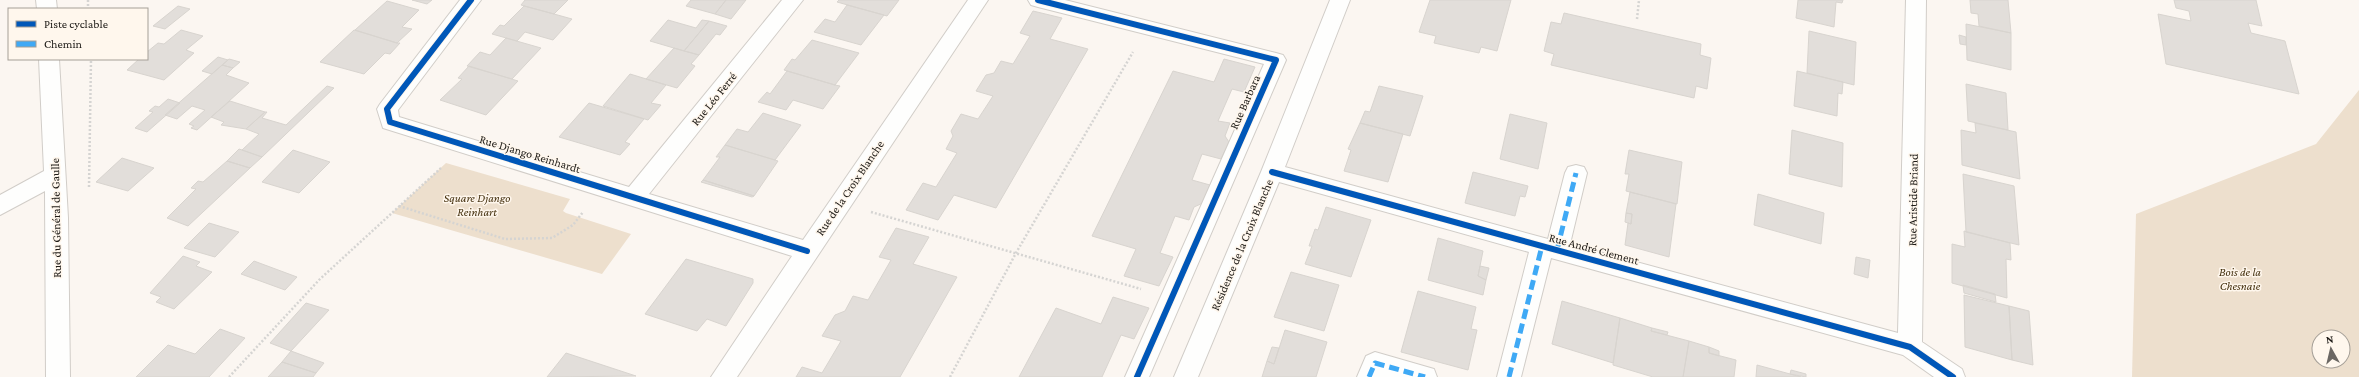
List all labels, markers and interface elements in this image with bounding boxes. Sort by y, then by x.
legend [8,8,148,60]
text: Piste cyclable [44,17,108,31]
text: Chemin [44,37,83,51]
street label: Rue Léo Ferré [688,70,740,128]
street label: Rue Barbara [1227,72,1263,131]
street label: Rue Django Reinhardt [478,132,583,176]
street label: Rue de la Croix Blanche [813,138,887,238]
street label: Rue Aristide Briand [1905,153,1921,246]
street label: Rue du Général de Gaulle [48,158,64,278]
street label: Résidence de la Croix Blanche [1208,177,1276,313]
park label: Square Django Reinhart [444,191,510,219]
street label: Rue André Clement [1548,230,1641,268]
park label: Bois de la Chesnaie [2219,265,2261,293]
north arrow [2311,329,2351,369]
text: N [2325,333,2335,346]

